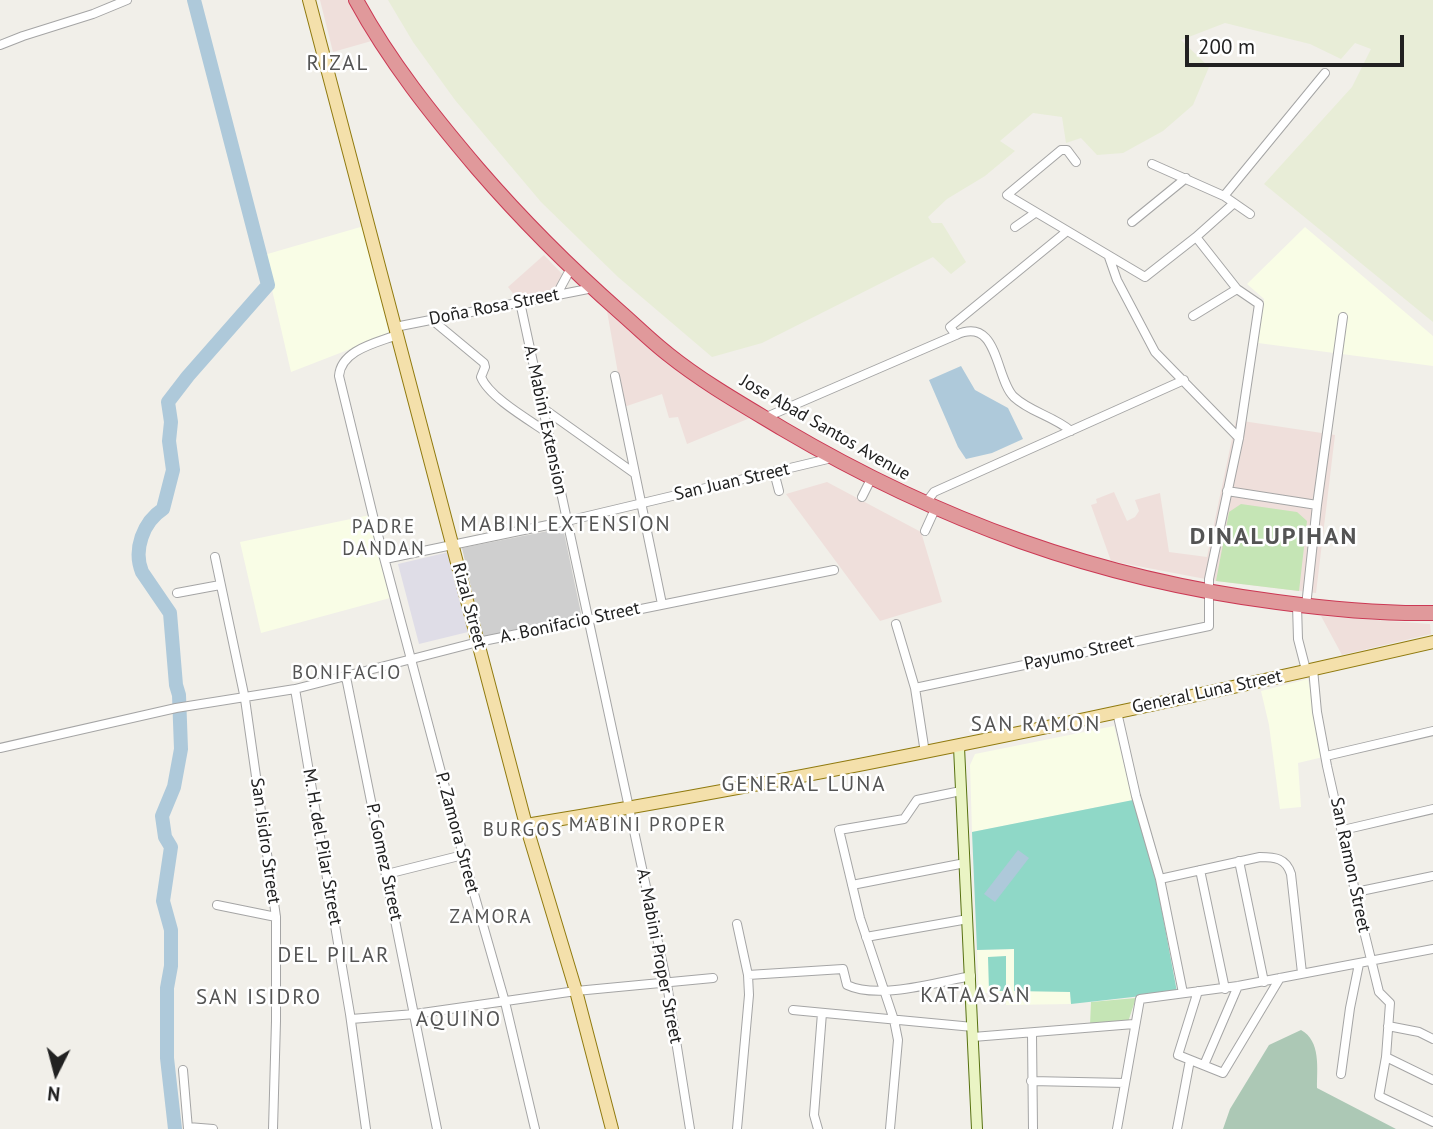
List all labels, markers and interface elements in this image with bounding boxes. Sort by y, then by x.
scale bar [1188,21,1407,65]
text: 200 m [1198,33,1255,60]
district label: RIZAL [307,51,369,77]
street label: Doña Rosa Street [427,284,561,330]
street label: A. Mabini Extension [519,343,571,497]
street label: Jose Abad Santos Avenue [736,371,914,485]
street label: San Juan Street [672,458,792,506]
district label: MABINI EXTENSION [462,512,670,538]
district label: PADRE DANDAN [343,517,425,561]
district label: DINALUPIHAN [1191,523,1357,551]
street label: Rizal Street [447,560,491,652]
street label: A. Bonifacio Street [498,598,642,648]
street label: Payumo Street [1022,631,1136,675]
district label: BONIFACIO [293,663,401,685]
street label: General Luna Street [1130,666,1284,718]
district label: SAN RAMON [972,712,1100,738]
street label: M. H. del Pilar Street [298,767,346,927]
street label: P. Zamora Street [430,770,484,896]
district label: GENERAL LUNA [723,772,885,798]
street label: San Isidro Street [245,777,285,905]
street label: San Ramon Street [1325,796,1375,934]
street label: P. Gomez Street [361,801,407,923]
district label: MABINI PROPER [570,815,726,837]
district label: BURGOS [483,820,563,842]
street label: A. Mabini Proper Street [631,867,687,1045]
district label: ZAMORA [450,907,532,929]
district label: DEL PILAR [279,943,389,969]
district label: KATAASAN [921,983,1031,1009]
district label: SAN ISIDRO [197,985,321,1011]
district label: AQUINO [417,1007,501,1033]
north arrow [21,1038,91,1108]
text: N [46,1081,61,1106]

